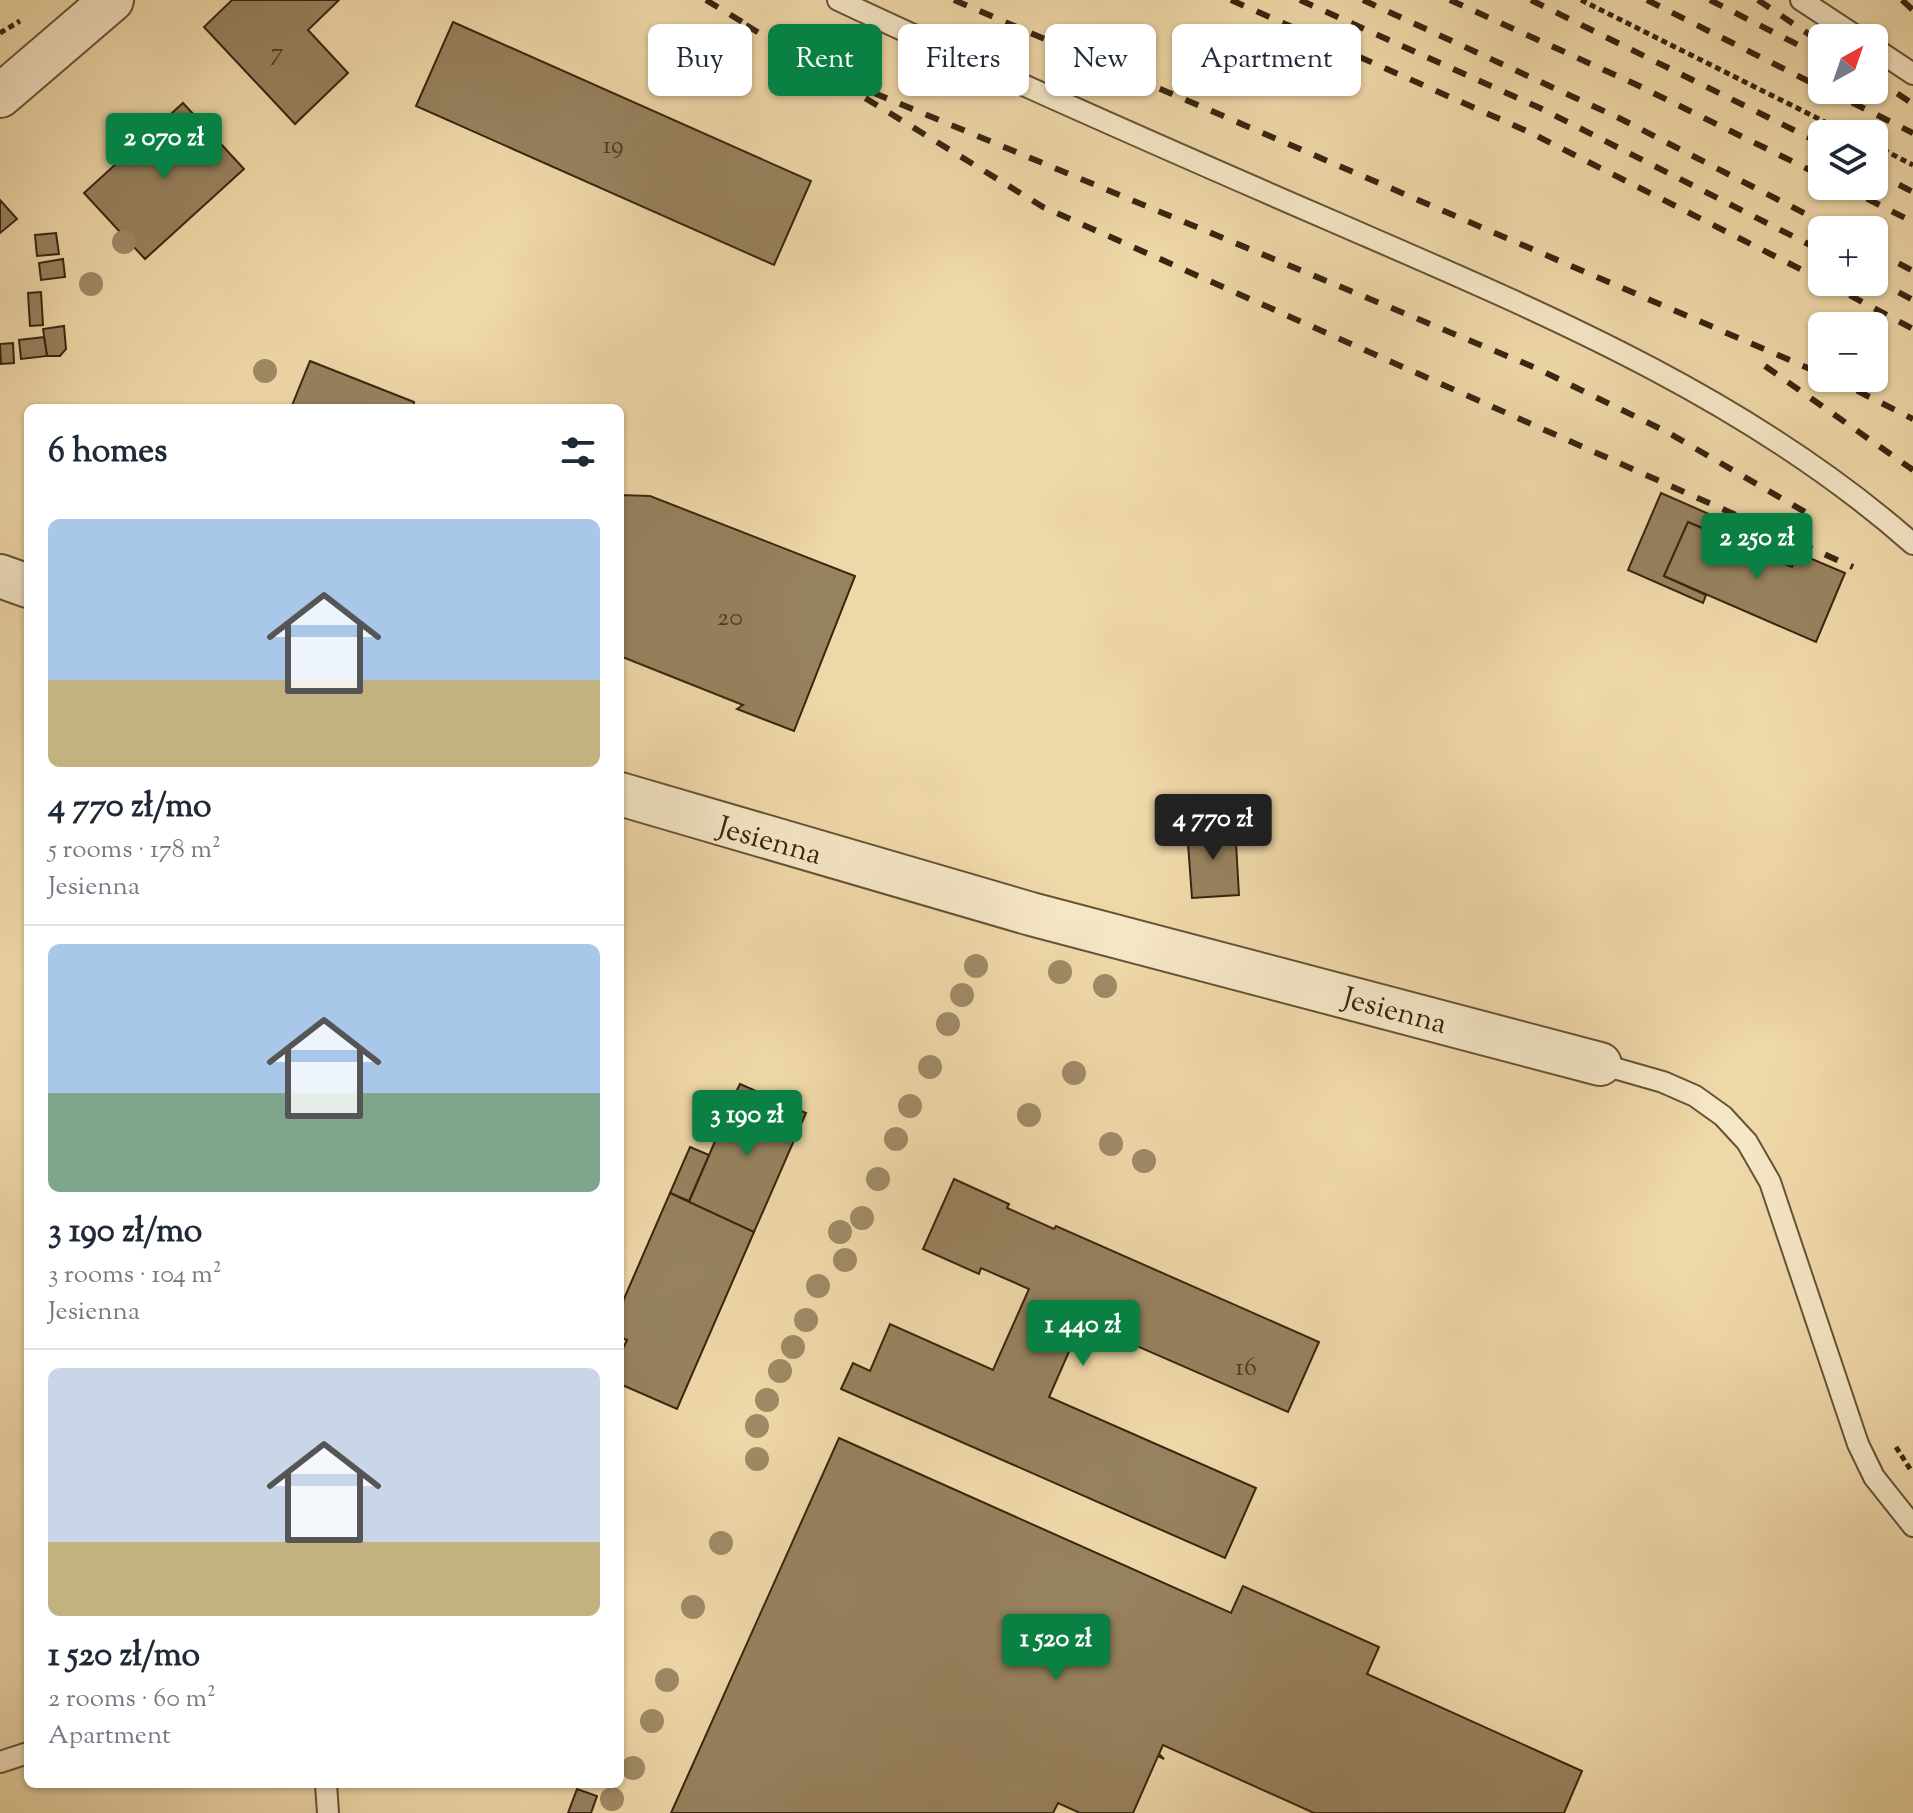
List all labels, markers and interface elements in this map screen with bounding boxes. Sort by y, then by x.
chip: Buy [648,24,752,96]
chip: Rent [768,24,882,96]
chip: Filters [898,24,1029,96]
chip: New [1045,24,1156,96]
chip: Apartment [1172,24,1361,96]
north arrow [1808,24,1888,104]
map controls [1808,24,1888,392]
house number: 7 [270,35,284,72]
pin: 2 070 zł [81,113,247,181]
text: 2 070 zł [124,120,204,157]
button: layers [1808,120,1888,200]
house number: 19 [602,128,624,165]
button: + [1808,216,1888,296]
button: − [1808,312,1888,392]
text: 6 homes [48,428,167,477]
icon: filters [556,430,600,474]
pin: 2 250 zł [1674,513,1840,581]
text: 2 250 zł [1719,520,1795,557]
icon: home [252,571,396,715]
house number: 20 [717,600,743,637]
text: 4 770 zł/mo [48,783,212,832]
pin: 4 770 zł [1130,794,1296,862]
text: 4 770 zł [1173,801,1253,838]
street label: Jesienna [710,807,826,878]
text: 5 rooms · 178 m² [48,832,221,869]
text: Jesienna [48,869,140,906]
street label: Jesienna [1336,977,1451,1047]
icon: home [252,996,396,1140]
pin: 3 190 zł [664,1090,830,1158]
text: 3 190 zł [710,1097,784,1134]
text: 3 190 zł/mo [48,1208,202,1257]
text: 3 rooms · 104 m² [48,1257,222,1294]
text: Jesienna [48,1294,140,1331]
pin: 1 440 zł [1000,1300,1166,1368]
text: 1 440 zł [1045,1307,1121,1344]
house number: 16 [1235,1350,1257,1387]
icon: home [252,1420,396,1564]
pin: 1 520 zł [973,1614,1139,1682]
text: 1 520 zł [1020,1621,1092,1658]
text: 1 520 zł/mo [48,1632,200,1681]
text: 2 rooms · 60 m² [48,1681,216,1718]
text: Apartment [48,1718,171,1755]

